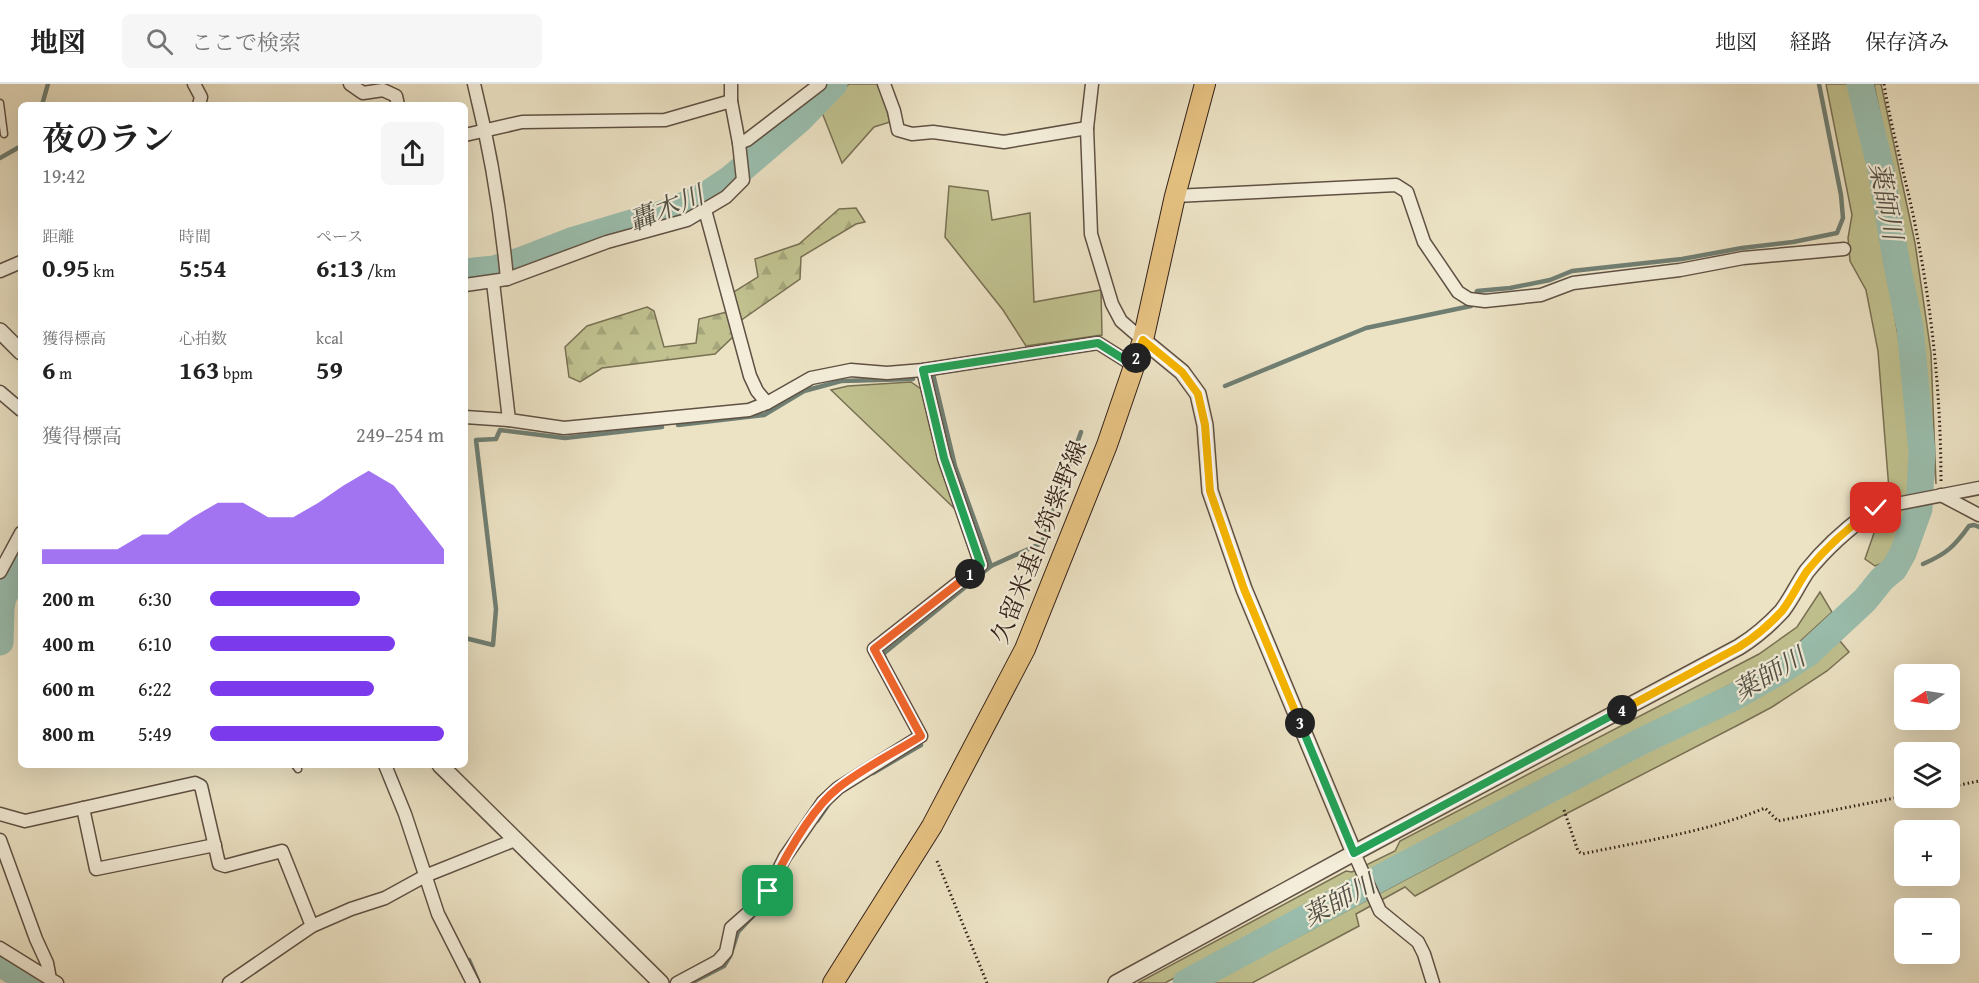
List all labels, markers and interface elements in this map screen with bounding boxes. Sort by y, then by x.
search box [122,14,542,68]
text: 地図 [30,21,86,62]
icon: search [143,25,176,58]
text: ここで検索 [191,26,301,58]
text: 地図 [1715,26,1757,57]
text: 経路 [1790,26,1832,57]
text: 保存済み [1865,26,1949,57]
text: 夜のラン [42,114,174,162]
button: share [381,122,444,185]
water label: 薬師川 [1860,159,1914,246]
text: 19:42 [42,161,85,190]
water label: 轟木川 [622,174,712,240]
text: 距離 [42,224,74,248]
text: 時間 [179,224,211,248]
text: ペース [316,224,363,248]
text: 0.95 [42,248,90,287]
text: 5:54 [179,248,227,287]
text: 6:13 [316,248,364,287]
text: km [90,259,114,283]
text: /km [364,259,396,283]
text: 獲得標高 [42,326,106,350]
text: 心拍数 [179,326,227,350]
text: kcal [316,326,343,350]
pin: 2 [1121,343,1151,373]
text: 2 [1132,346,1140,370]
text: 6 [42,350,55,389]
text: 163 [179,350,219,389]
text: 59 [316,350,343,389]
text: m [55,361,72,385]
text: bpm [219,361,253,385]
text: 249–254 m [356,420,444,449]
text: 獲得標高 [42,421,122,450]
street label: 久留米基山筑紫野線 [982,435,1095,649]
pin [1850,482,1901,533]
icon: check [1859,491,1892,524]
pin: 1 [955,559,985,589]
text: 1 [966,562,974,586]
text: 200 m [42,584,95,613]
text: 6:30 [138,584,172,613]
text: 400 m [42,629,95,658]
text: 6:10 [138,629,172,658]
water label: 薬師川 [1725,636,1815,710]
north arrow [1894,664,1960,730]
map controls [1894,664,1960,964]
text: 600 m [42,674,95,703]
text: 6:22 [138,674,172,703]
pin: 4 [1607,695,1637,725]
text: 4 [1618,698,1626,722]
pin: 3 [1285,708,1315,738]
text: 3 [1296,711,1304,735]
text: 800 m [42,719,95,748]
text: 5:49 [138,719,172,748]
button: layers [1894,742,1960,808]
button: + [1894,820,1960,886]
water label: 薬師川 [1295,863,1385,935]
pin [742,865,793,916]
icon: arrive [751,874,784,907]
button: − [1894,898,1960,964]

